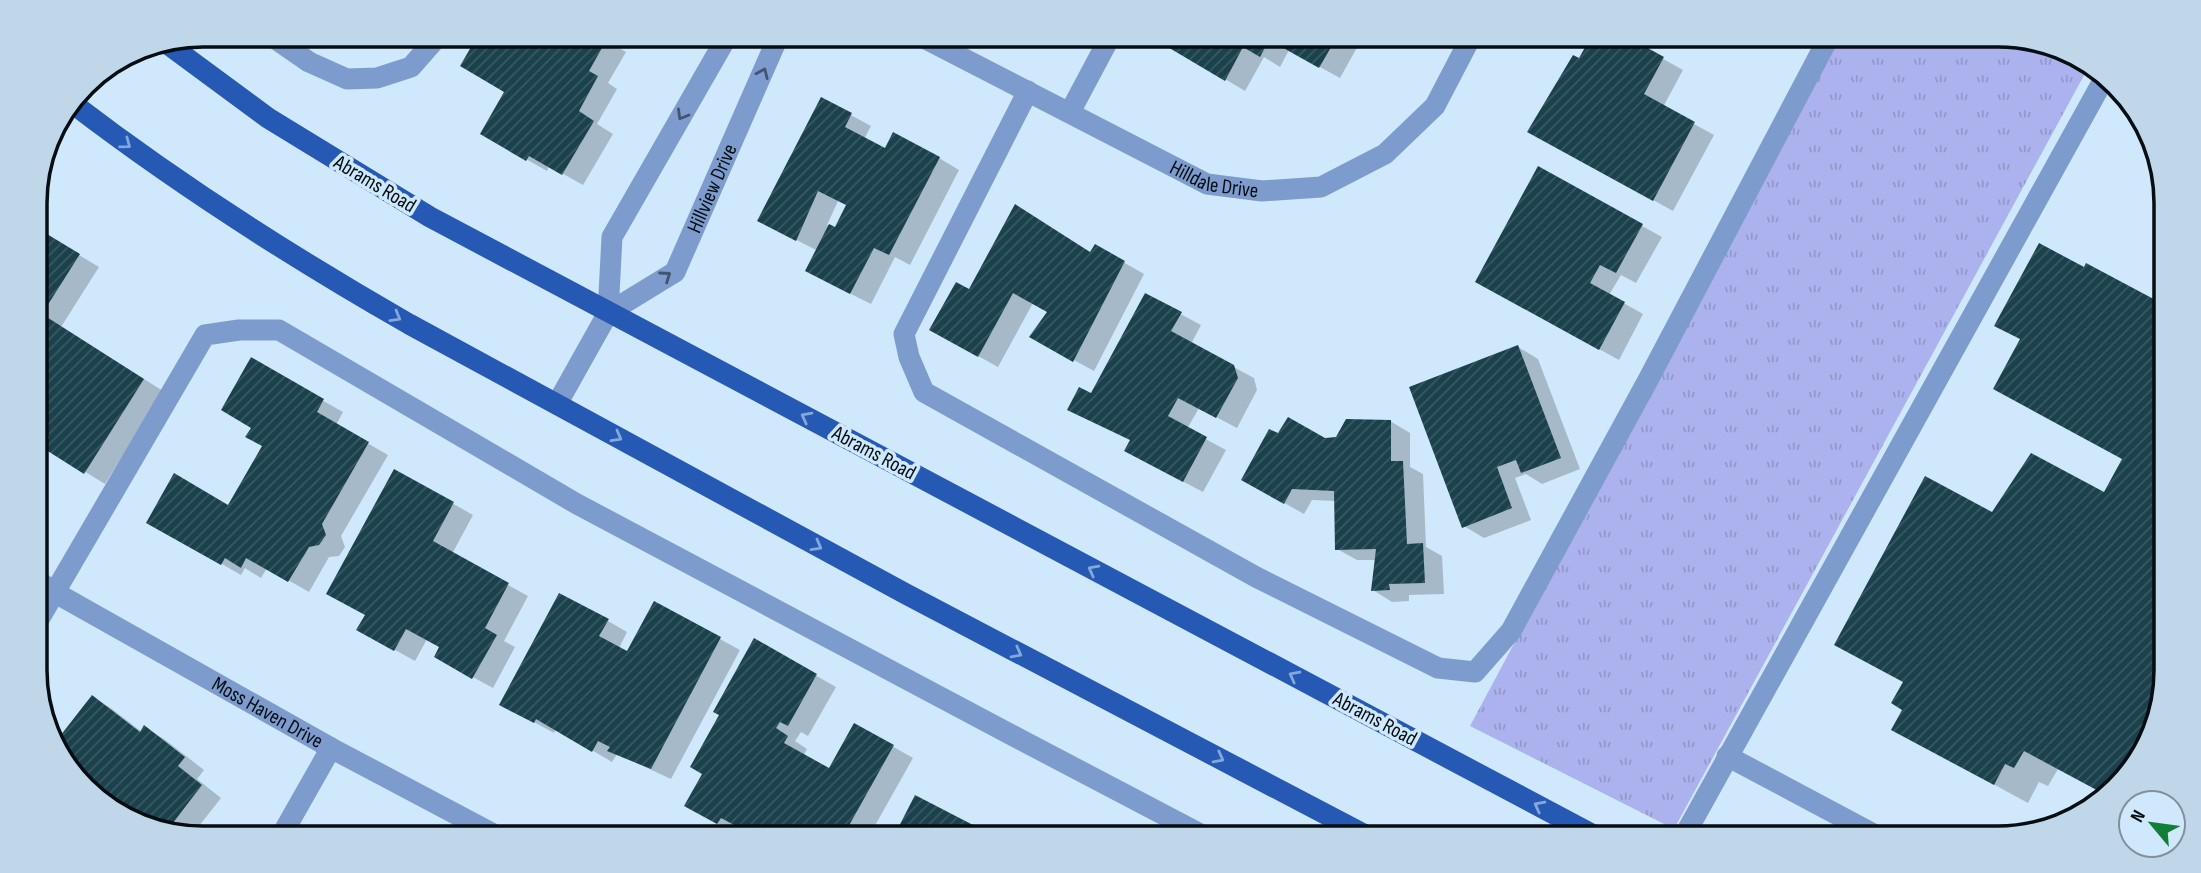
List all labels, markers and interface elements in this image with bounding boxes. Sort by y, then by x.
one-way arrow [755,67,769,80]
one-way arrow [677,108,690,121]
one-way arrow [118,136,131,149]
street label: Hillview Drive [681,140,742,237]
street label: Abrams Road [329,149,420,218]
street label: Hilldale Drive [1166,155,1260,203]
one-way arrow [658,272,671,284]
one-way arrow [389,308,402,321]
one-way arrow [801,412,813,426]
street label: Abrams Road [827,420,920,485]
one-way arrow [610,429,622,442]
one-way arrow [809,538,822,551]
one-way arrow [1088,564,1101,578]
one-way arrow [1010,644,1023,658]
street label: Moss Haven Drive [208,671,328,754]
one-way arrow [1289,671,1302,684]
street label: Abrams Road [1328,686,1421,751]
one-way arrow [1212,750,1224,764]
north arrow [2117,789,2187,859]
one-way arrow [1534,800,1546,814]
text: N [2126,806,2151,827]

